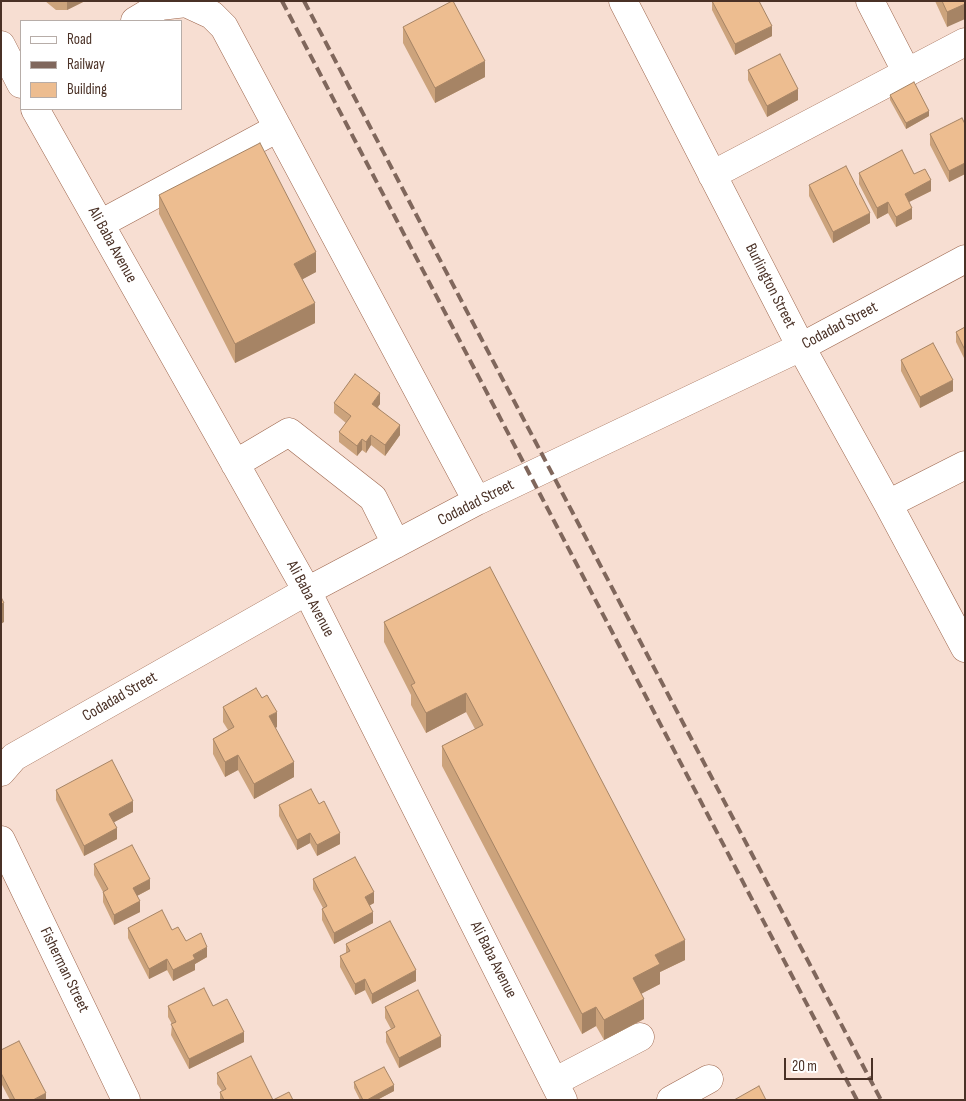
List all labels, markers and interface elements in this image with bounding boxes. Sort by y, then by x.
legend [20,20,182,110]
text: Road [67,30,92,49]
text: Railway [67,55,105,74]
text: Building [67,80,107,99]
street label: Ali Baba Avenue [83,204,141,286]
street label: Burlington Street [740,240,800,332]
street label: Codadad Street [799,298,881,354]
street label: Codadad Street [435,476,517,530]
street label: Ali Baba Avenue [282,558,338,640]
street label: Codadad Street [79,668,161,726]
street label: Ali Baba Avenue [465,918,521,1002]
street label: Fisherman Street [35,924,93,1016]
scale bar [786,1048,875,1080]
text: 20 m [792,1057,817,1076]

